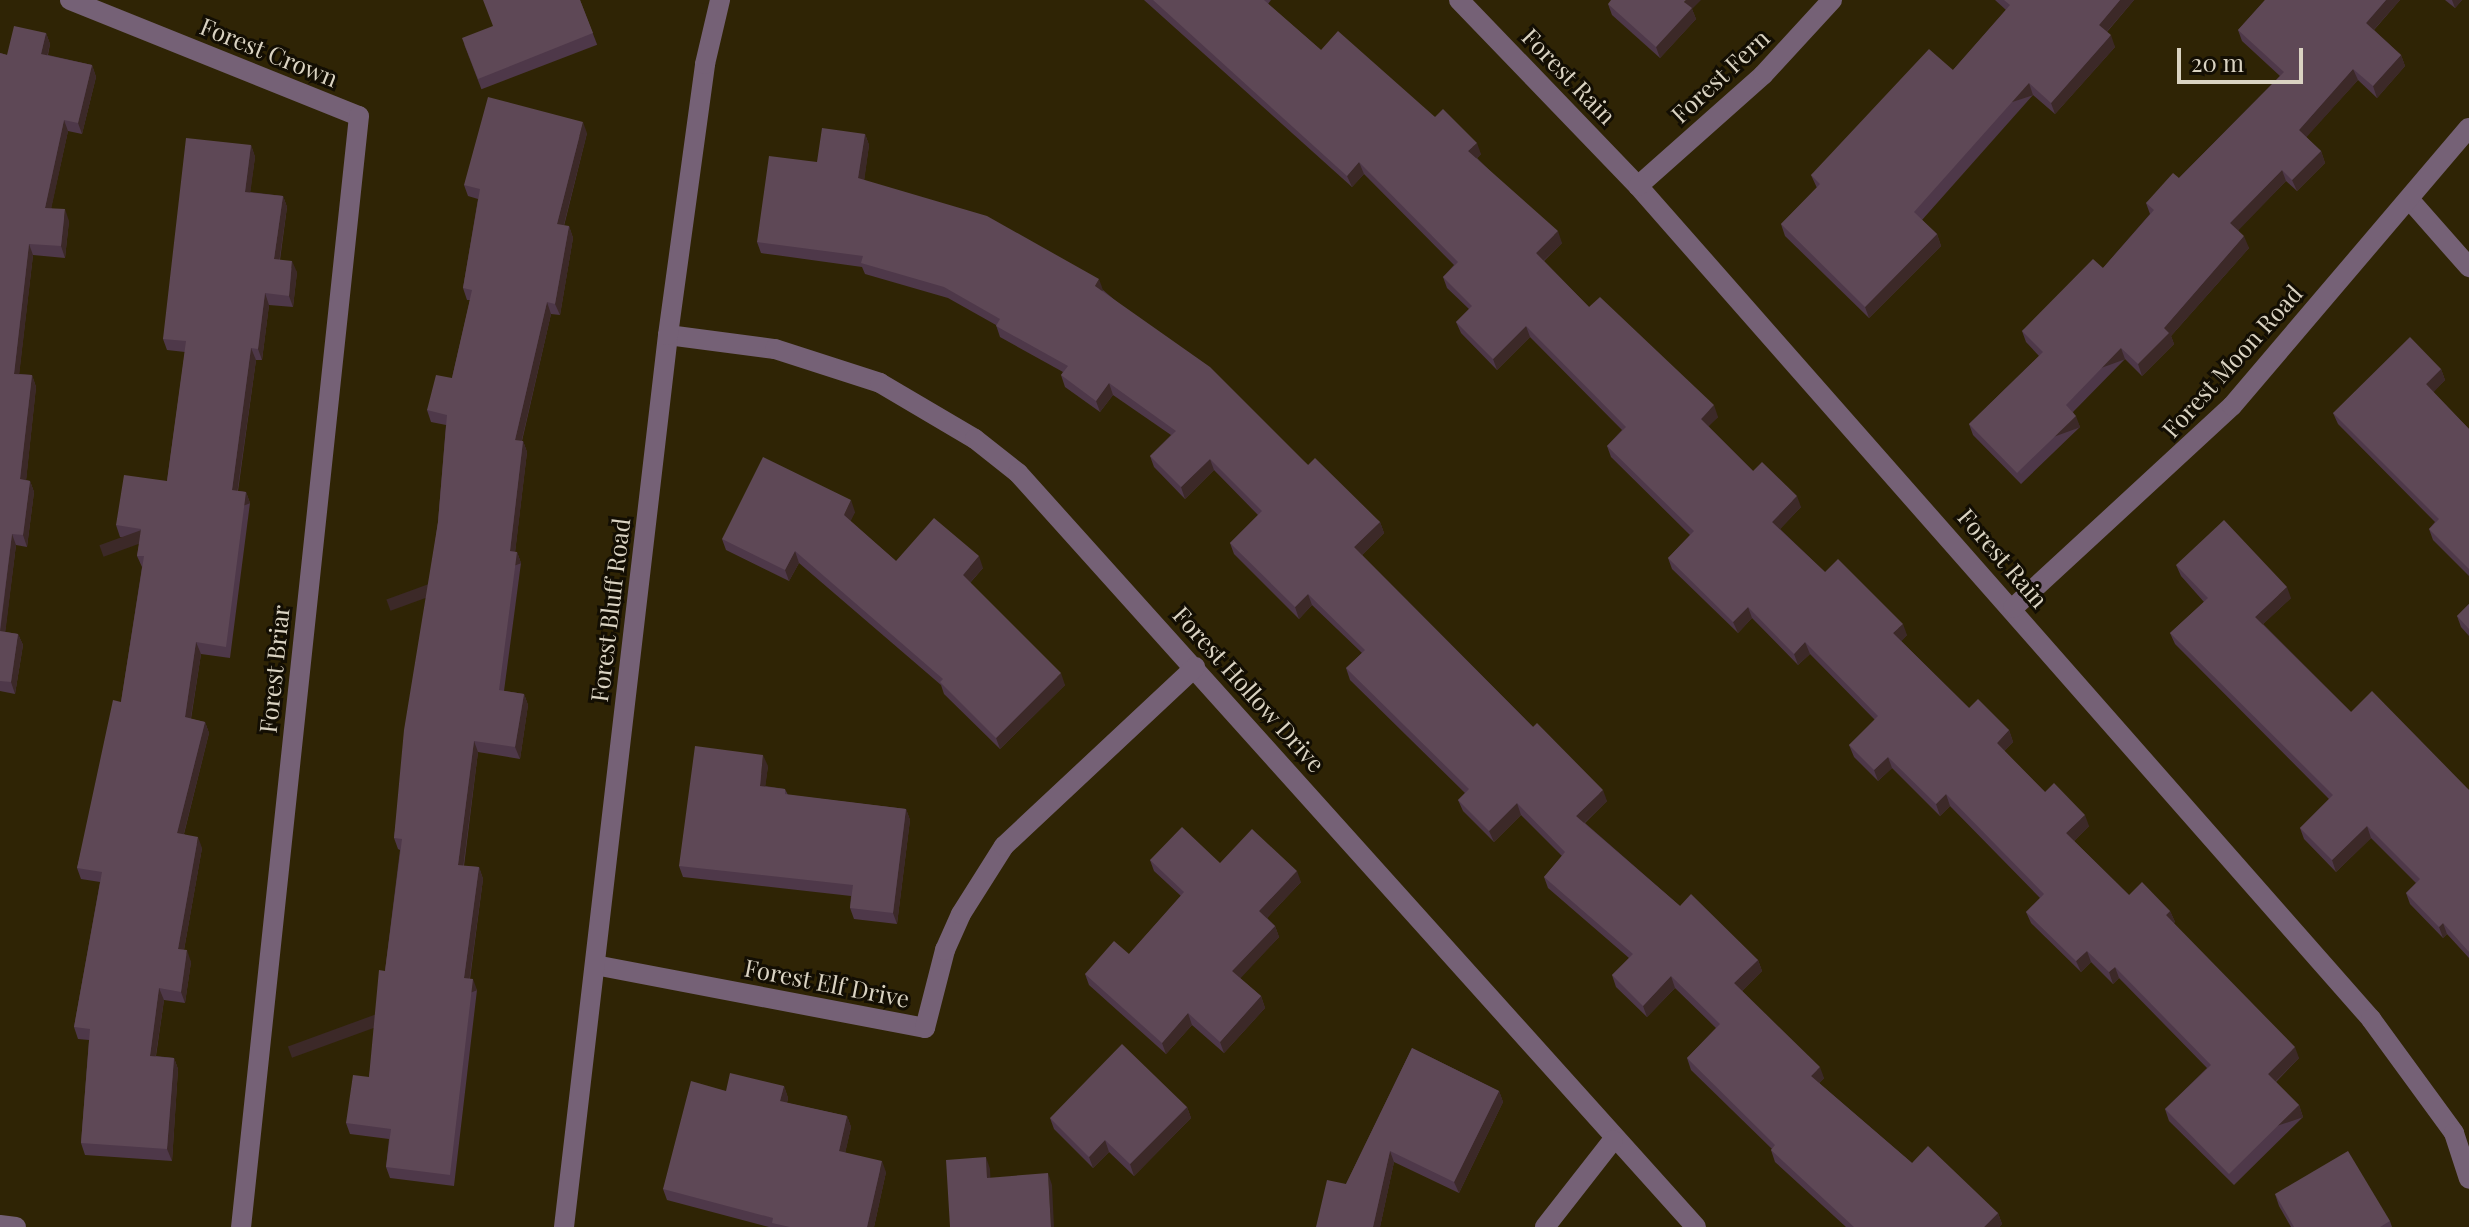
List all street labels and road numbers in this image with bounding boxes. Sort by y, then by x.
street label: Forest Crown [196,11,342,93]
street label: Forest Rain [1516,22,1622,130]
street label: Forest Fern [1665,23,1775,129]
street label: Forest Moon Road [2156,279,2308,443]
street label: Forest Rain [1952,502,2054,614]
street label: Forest Bluff Road [584,516,636,704]
street label: Forest Hollow Drive [1167,600,1331,778]
street label: Forest Briar [253,603,295,735]
street label: Forest Elf Drive [742,953,912,1013]

